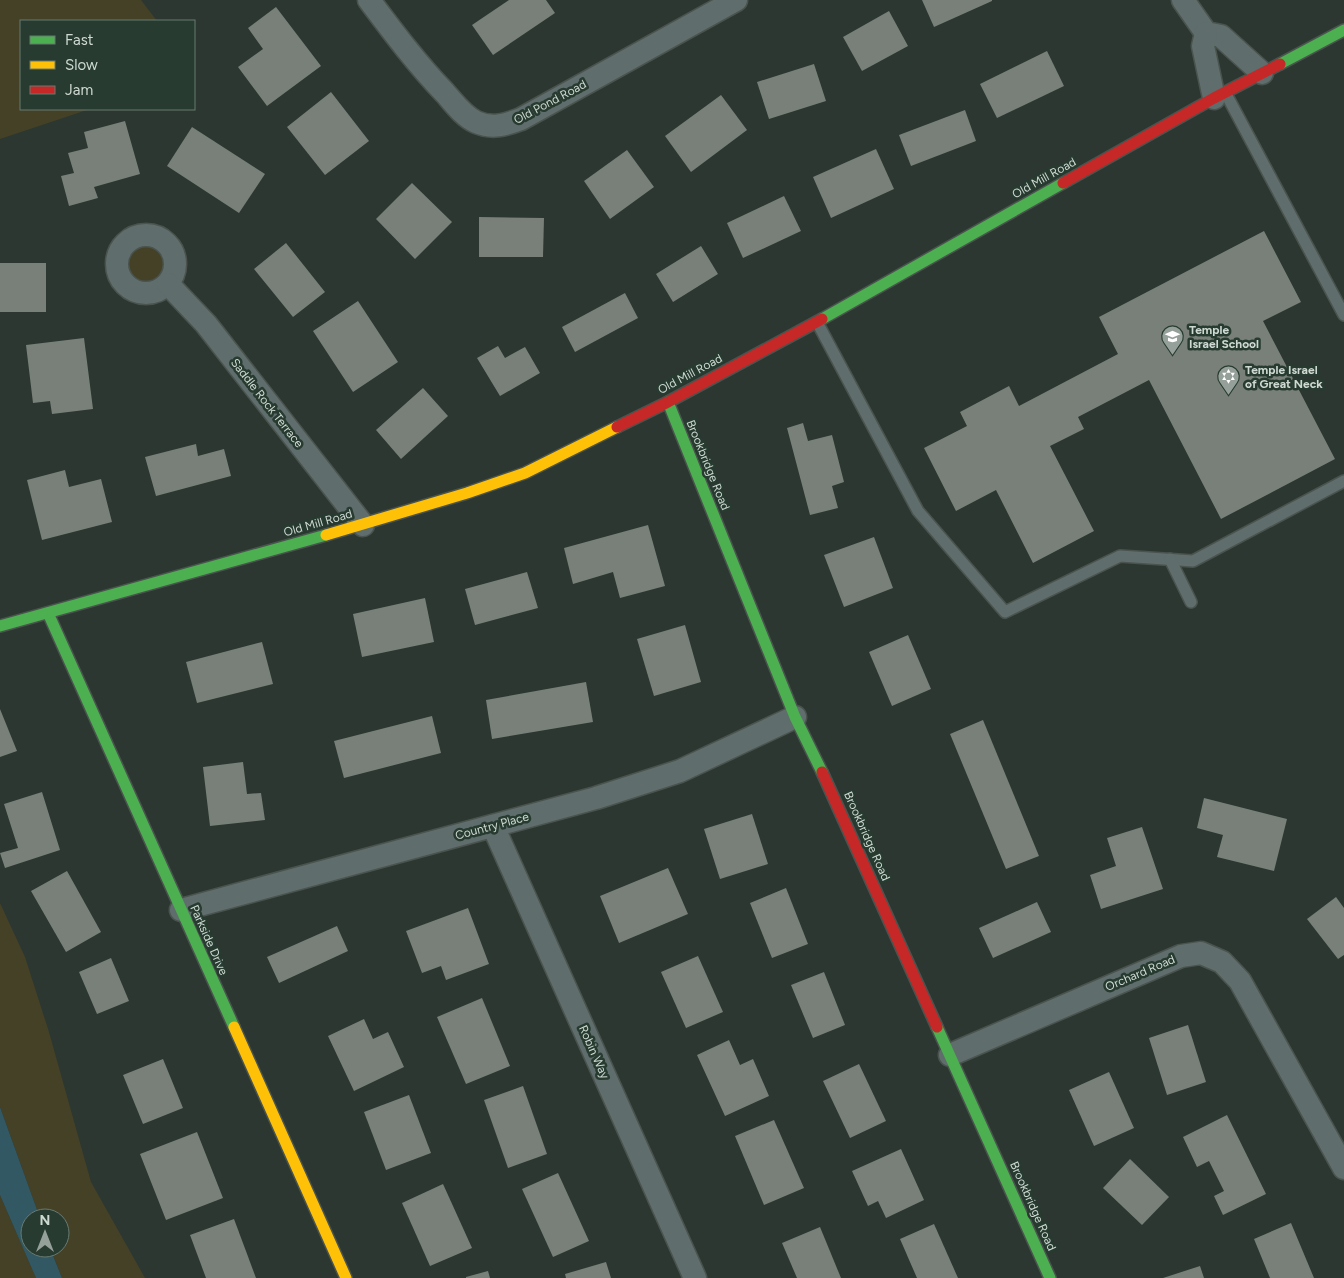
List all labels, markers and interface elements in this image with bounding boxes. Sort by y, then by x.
legend [20,20,195,110]
text: Fast [65,31,94,49]
text: Slow [65,56,98,74]
street label: Old Pond Road [511,77,589,127]
text: Jam [65,81,93,99]
street label: Old Mill Road [1010,155,1078,201]
place label: Temple Israel School [1189,323,1259,351]
school or university icon: Temple Israel School [1161,325,1185,356]
street label: Old Mill Road [655,351,725,397]
street label: Saddle Rock Terrace [228,356,306,451]
place label: Temple Israel of Great Neck [1245,363,1323,391]
synagogue icon: Temple Israel of Great Neck [1217,365,1241,396]
street label: Brookbridge Road [683,418,733,512]
street label: Old Mill Road [282,507,354,539]
street label: Brookbridge Road [841,789,893,883]
street label: Country Place [454,809,531,843]
street label: Parkside Drive [187,903,231,978]
street label: Orchard Road [1103,952,1177,994]
street label: Robin Way [576,1023,612,1082]
street label: Brookbridge Road [1007,1159,1059,1253]
north arrow [20,1208,70,1258]
text: N [40,1212,50,1229]

